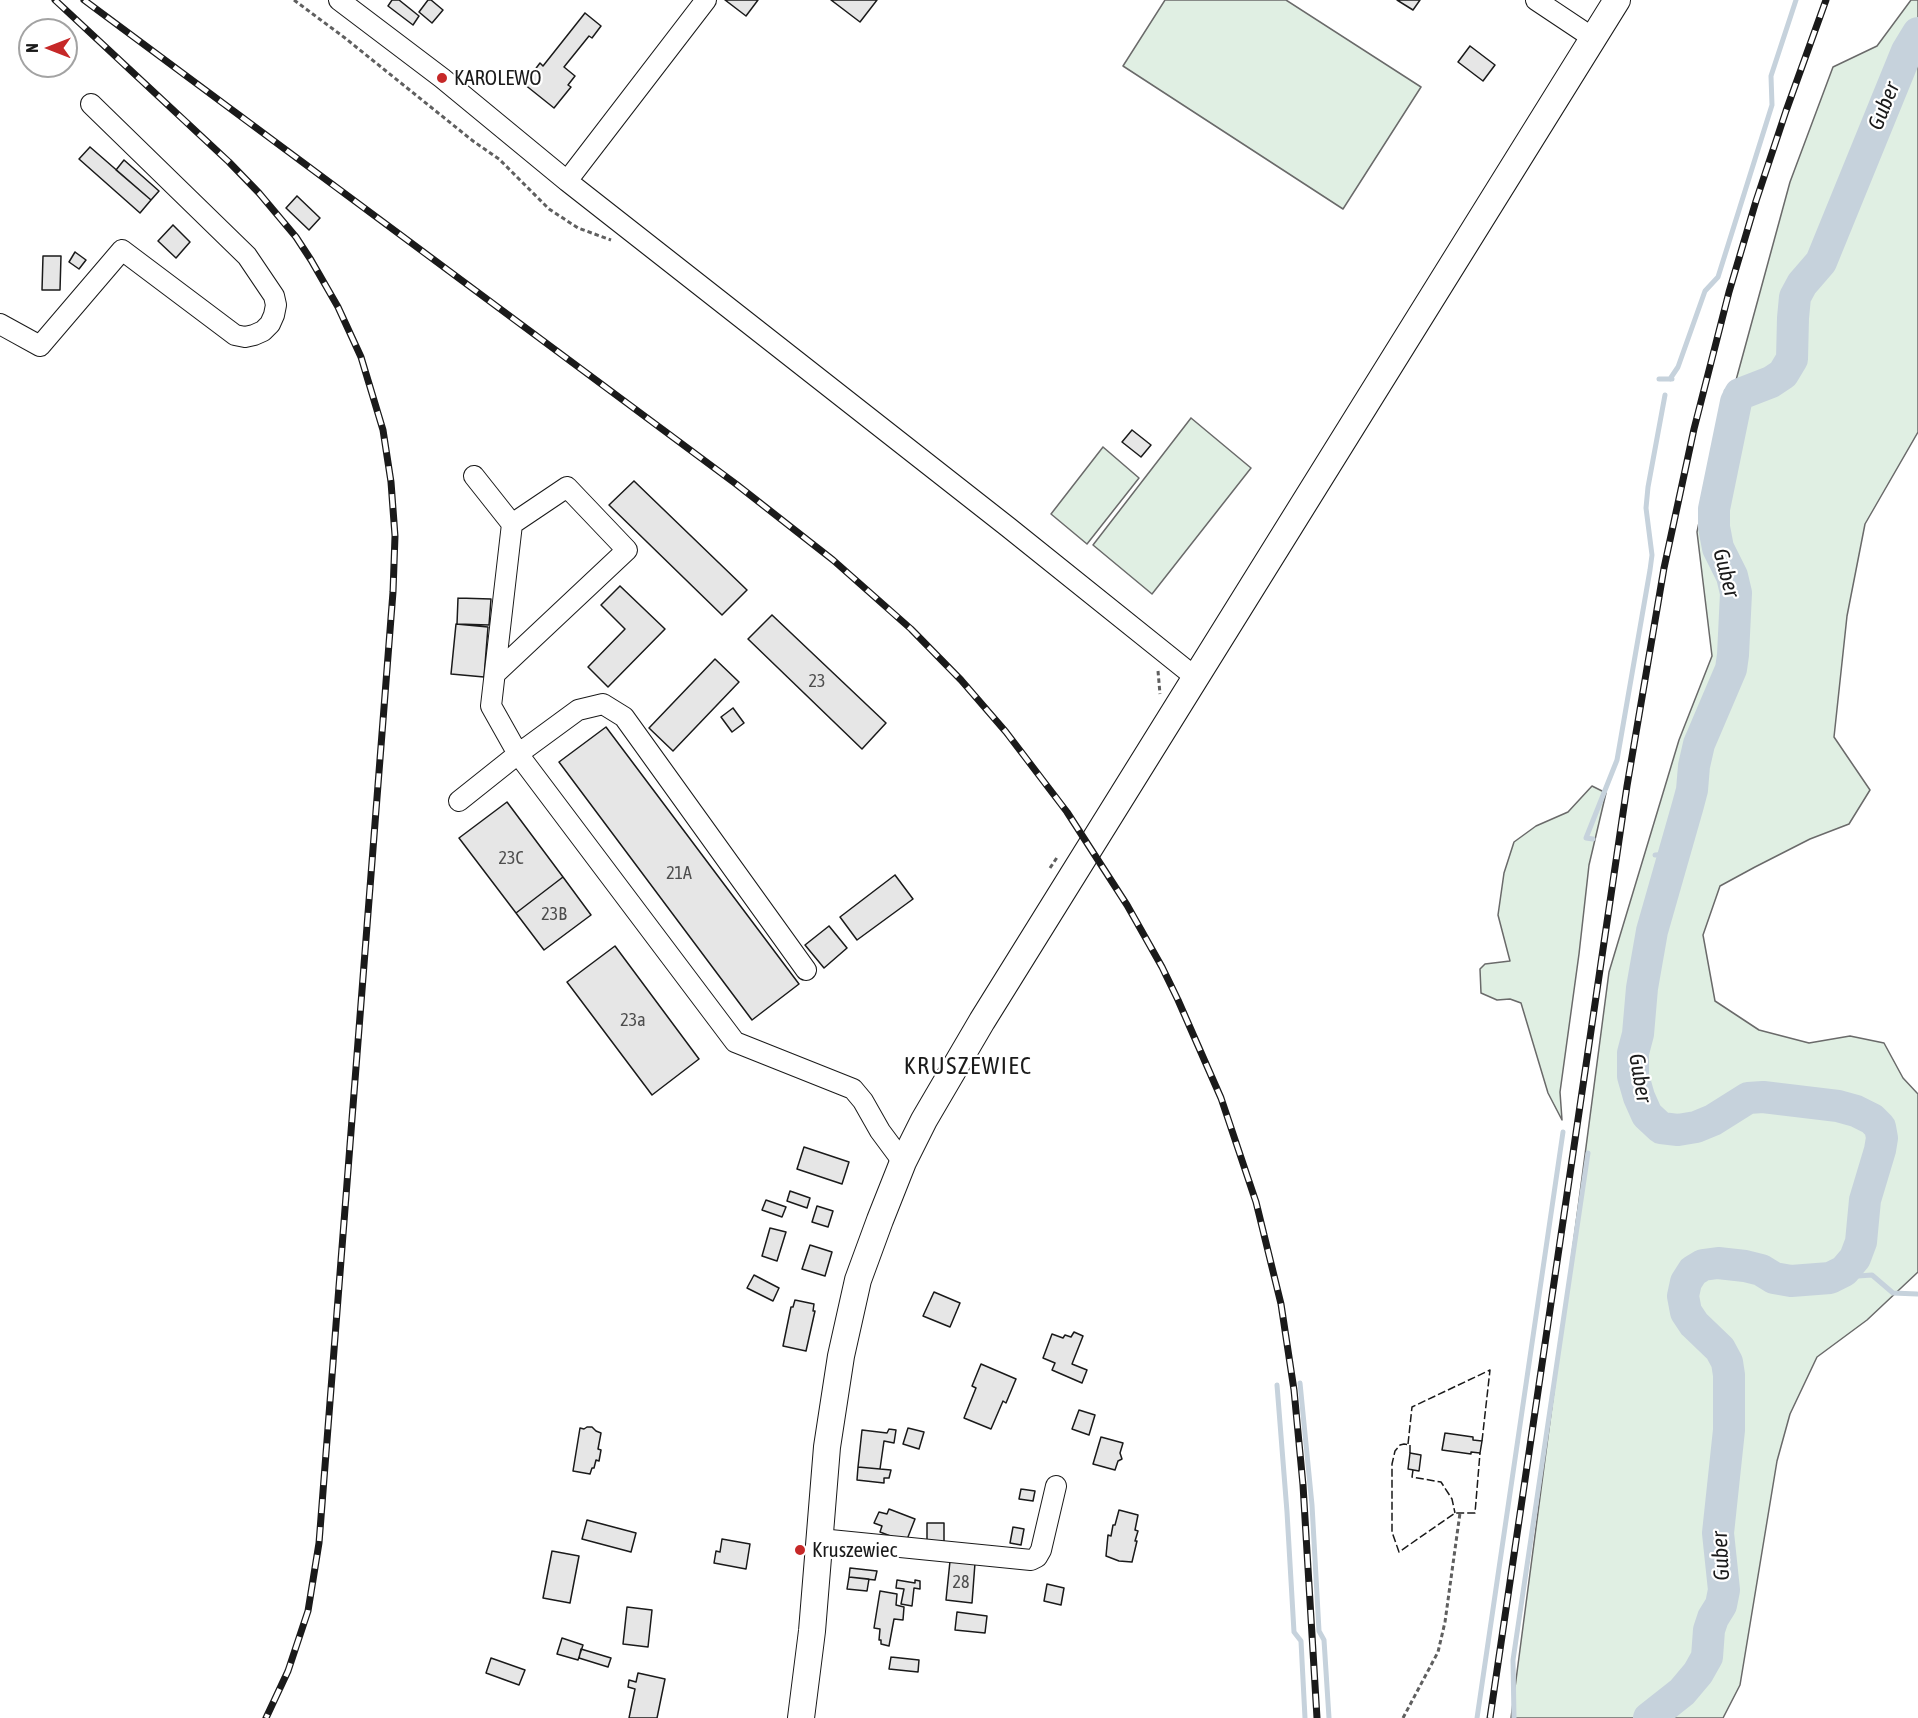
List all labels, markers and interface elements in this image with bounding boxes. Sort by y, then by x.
north arrow [18,18,78,78]
text: N [23,43,41,53]
place label: KAROLEWO [454,65,541,91]
marker: KAROLEWO [435,71,449,85]
water label: Guber [1863,78,1905,134]
water label: Guber [1707,546,1745,600]
house number: 23 [809,670,825,692]
house number: 23C [498,847,524,869]
house number: 21A [666,862,692,884]
house number: 23B [541,903,567,925]
house number: 23a [620,1009,646,1031]
water label: Guber [1623,1051,1657,1105]
district label: KRUSZEWIEC [904,1052,1032,1080]
water label: Guber [1707,1531,1735,1581]
place label: Kruszewiec [812,1537,897,1563]
marker: Kruszewiec [793,1543,807,1557]
house number: 28 [953,1571,969,1593]

